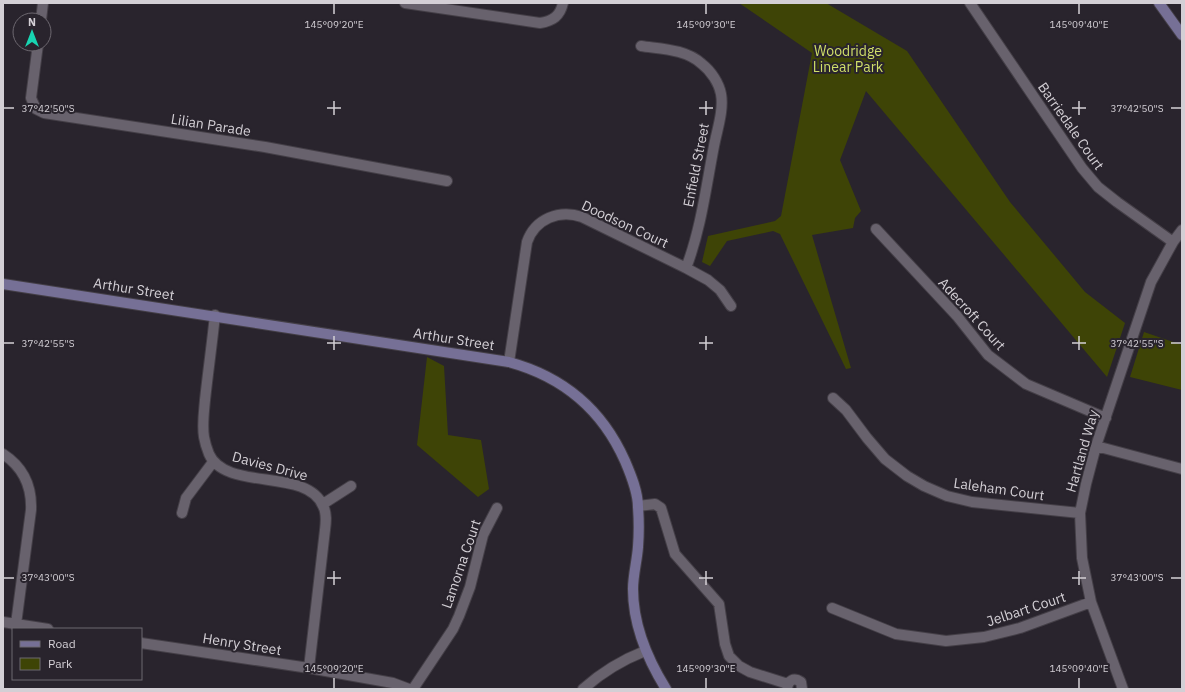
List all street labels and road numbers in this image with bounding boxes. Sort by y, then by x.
street label: Barriedale Court [1034,79,1108,173]
street label: Lilian Parade [170,110,253,140]
street label: Enfield Street [679,121,713,209]
street label: Doodson Court [579,196,671,252]
street label: Arthur Street [92,274,176,304]
street label: Adecroft Court [935,274,1010,354]
street label: Arthur Street [412,324,496,354]
street label: Hartland Way [1062,408,1102,494]
street label: Davies Drive [230,447,310,485]
street label: Laleham Court [952,474,1046,504]
street label: Lamorna Court [437,517,485,611]
street label: Jelbart Court [984,588,1068,630]
street label: Henry Street [201,629,283,659]

